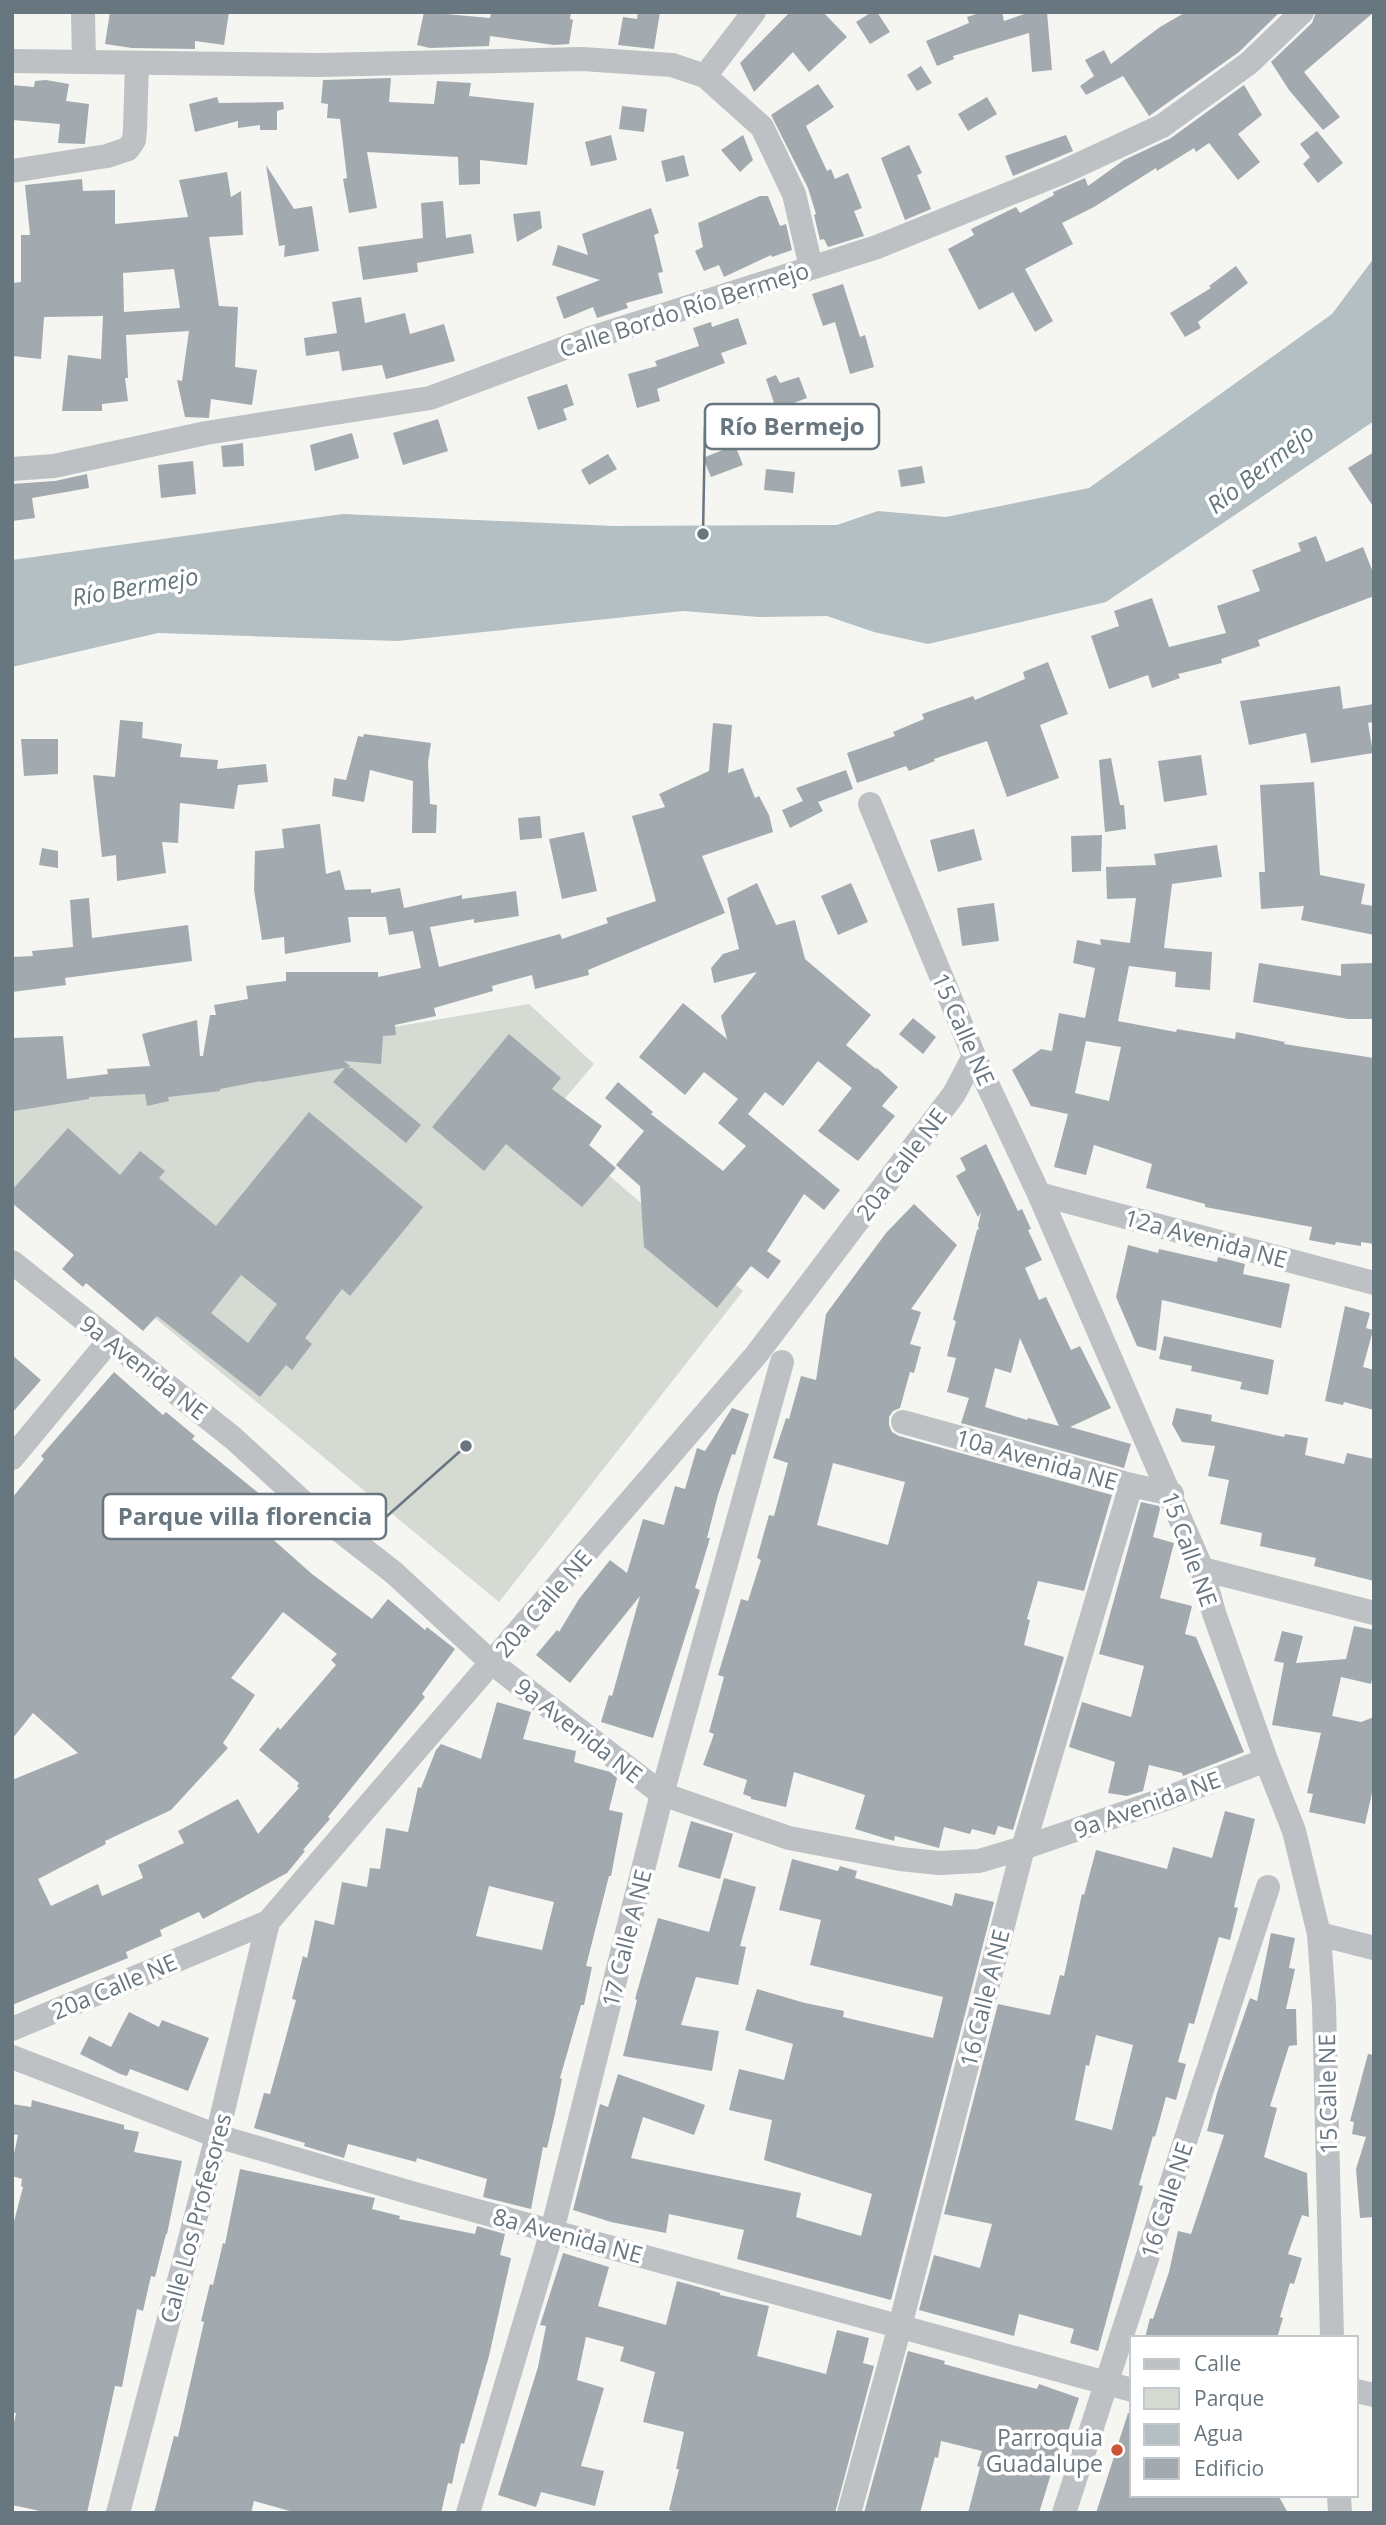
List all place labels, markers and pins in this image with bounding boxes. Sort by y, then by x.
callout: Río Bermejo [705,404,879,449]
callout: Parque villa florencia [103,1494,386,1539]
place label: Parroquia Guadalupe [986,2421,1103,2479]
marker: Parroquia Guadalupe [1109,2442,1125,2458]

